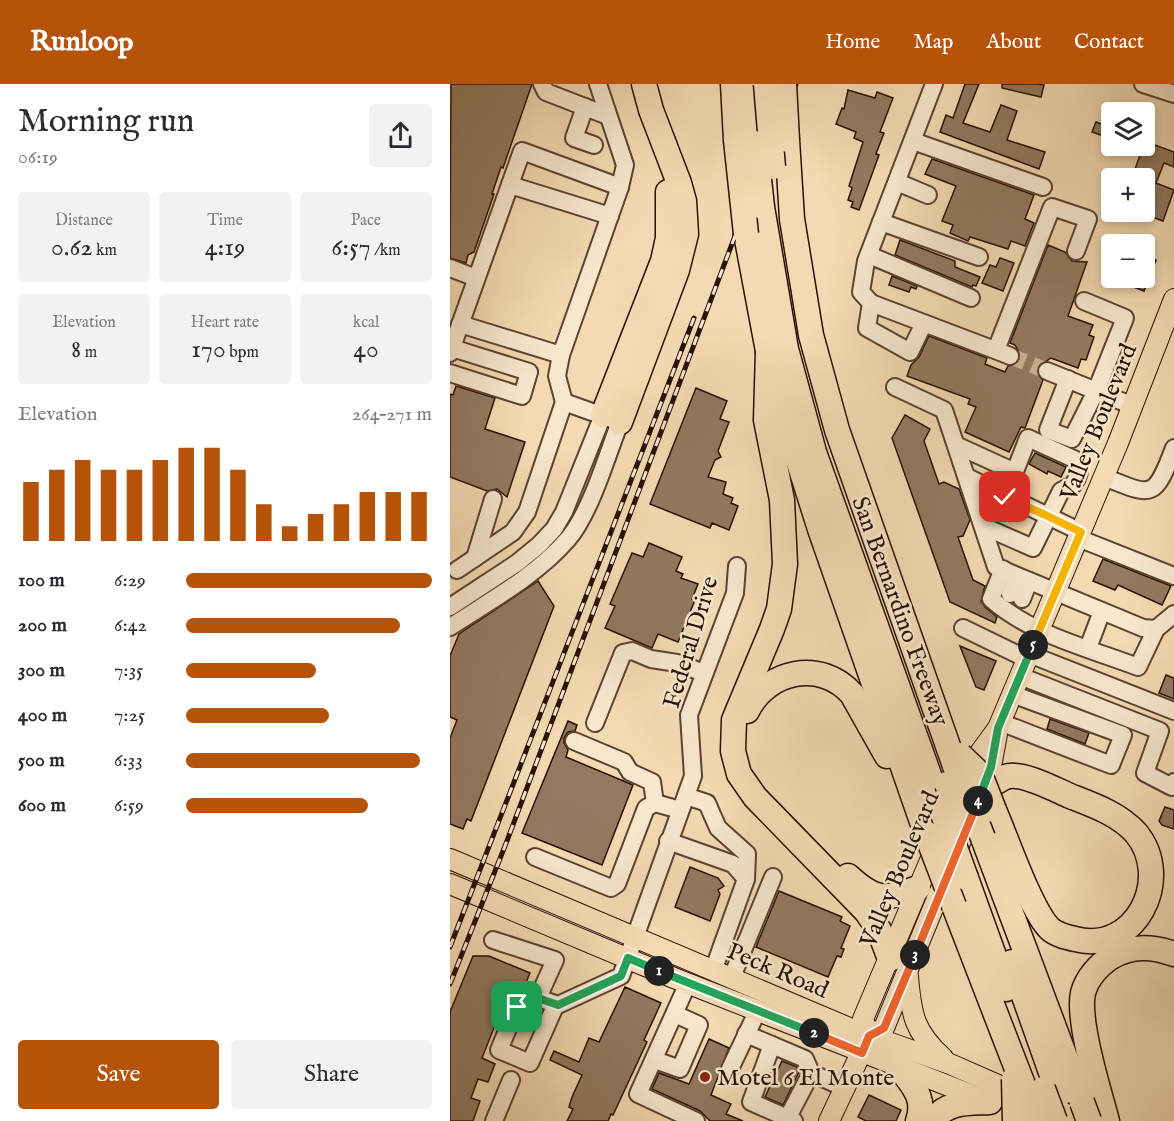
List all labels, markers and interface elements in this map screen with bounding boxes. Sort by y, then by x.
text: Runloop [30,25,133,60]
text: Home [825,29,880,56]
text: Map [913,29,953,56]
text: About [986,29,1041,56]
text: Contact [1074,29,1144,56]
text: Morning run [18,101,194,143]
map controls [1101,102,1155,288]
button: layers [1101,102,1155,156]
button: share [369,104,432,167]
text: 06:19 [18,145,58,170]
button: + [1101,168,1155,222]
text: Distance [55,211,113,231]
text: Time [207,211,243,231]
text: Pace [351,211,381,231]
text: 0.62 [51,231,93,264]
text: 4:19 [205,231,245,264]
text: 6:57 [331,231,371,264]
button: − [1101,234,1155,288]
text: km [93,241,117,261]
text: /km [371,241,401,261]
text: Elevation [52,313,116,333]
text: Heart rate [191,313,259,333]
text: kcal [353,313,379,333]
text: 8 [71,333,81,366]
text: 170 [191,333,226,366]
text: 40 [353,333,379,366]
street label: Valley Boulevard [1053,339,1145,507]
text: m [81,343,97,363]
text: bpm [226,343,259,363]
text: Elevation [18,402,97,427]
text: 264–271 m [352,402,432,427]
pin [979,471,1030,522]
icon: check [988,480,1021,513]
street label: San Bernardino Freeway [844,492,956,731]
text: 100 m [18,568,65,593]
text: 6:29 [114,568,146,593]
street label: Federal Drive [657,573,726,712]
text: 200 m [18,613,67,638]
text: 6:42 [114,613,147,638]
pin: 5 [1018,630,1048,660]
text: 5 [1030,635,1036,655]
text: 300 m [18,658,65,683]
text: 7:35 [114,658,143,683]
text: 400 m [18,703,67,728]
text: 7:25 [114,703,145,728]
text: 500 m [18,748,65,773]
text: 6:33 [114,748,143,773]
pin: 4 [963,786,993,816]
street label: Valley Boulevard [853,787,947,953]
text: 4 [974,791,982,811]
text: 600 m [18,793,66,818]
text: 6:59 [114,793,144,818]
street label: Peck Road [722,936,833,1007]
pin: 3 [900,940,930,970]
text: 3 [912,945,918,965]
pin: 1 [644,956,674,986]
text: 1 [656,961,662,981]
pin [491,981,542,1032]
icon: arrive [500,990,533,1023]
pin: 2 [799,1018,829,1048]
text: 2 [810,1023,818,1043]
button: Save [18,1040,219,1109]
button: Share [231,1040,432,1109]
place label: Motel 6 El Monte [717,1063,894,1094]
marker: Motel 6 El Monte [698,1070,712,1084]

